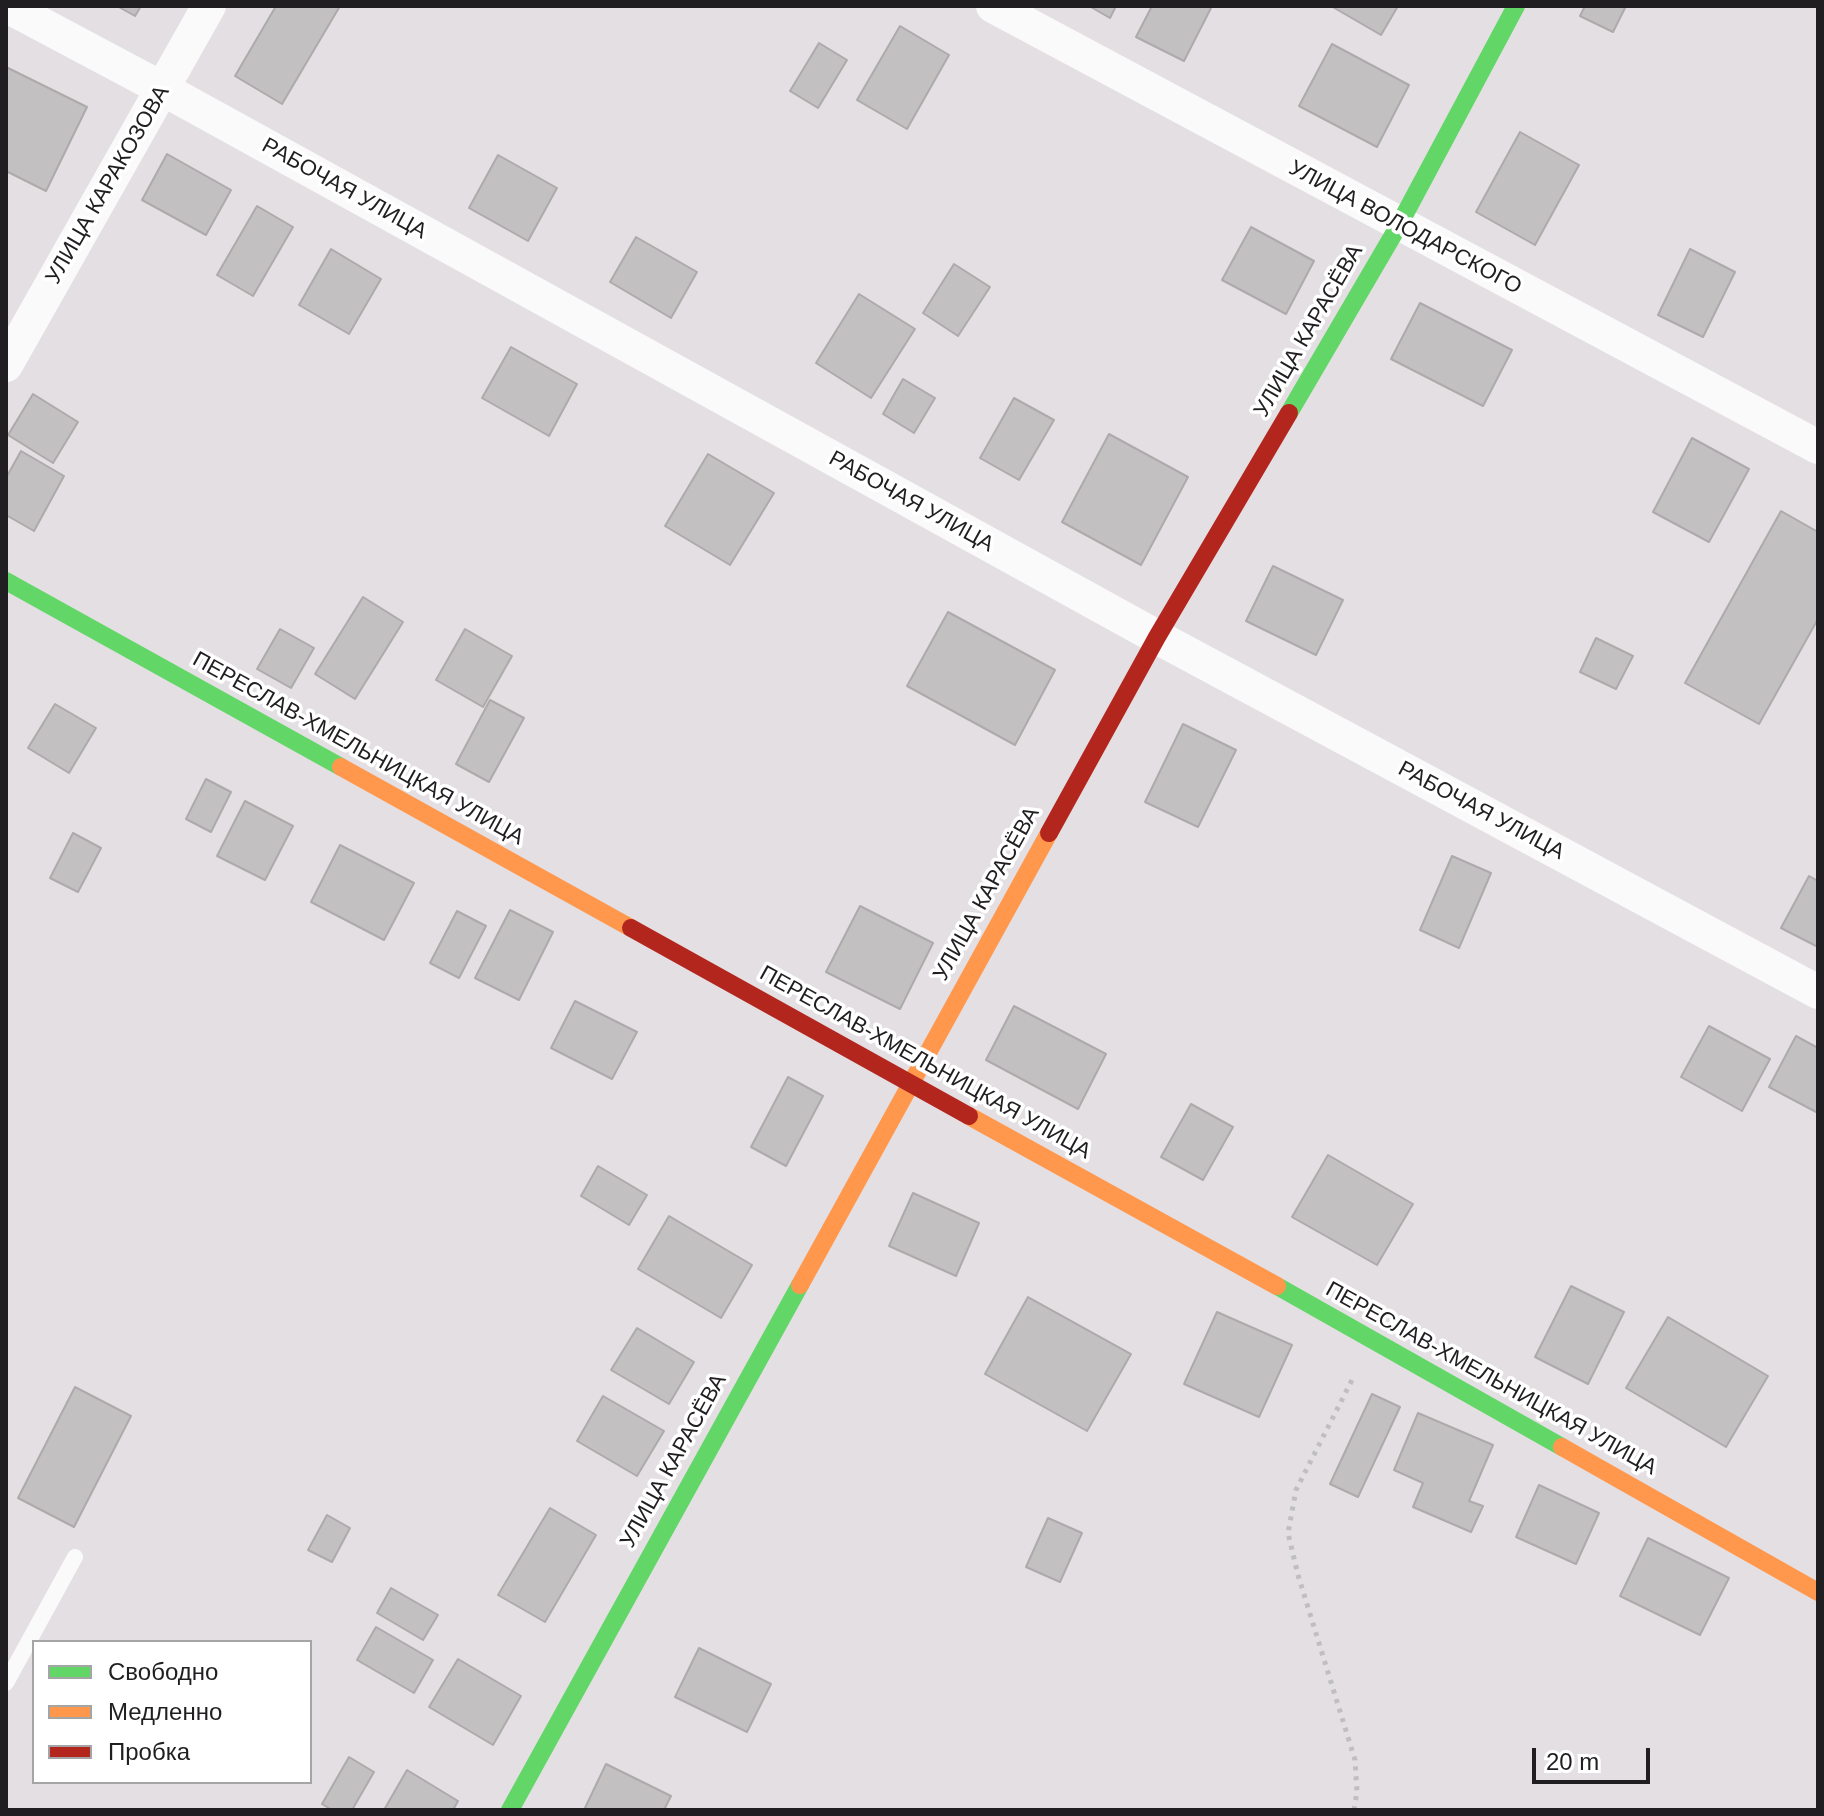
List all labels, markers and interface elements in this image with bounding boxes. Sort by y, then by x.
street label: УЛИЦА КАРАКОЗОВА [40,81,176,289]
street label: РАБОЧАЯ УЛИЦА [257,133,431,245]
street label: УЛИЦА ВОЛОДАРСКОГО [1284,155,1526,301]
street label: УЛИЦА КАРАСЁВА [1249,240,1369,422]
street label: РАБОЧАЯ УЛИЦА [824,446,998,558]
street label: ПЕРЕСЛАВ-ХМЕЛЬНИЦКАЯ УЛИЦА [188,647,528,851]
street label: РАБОЧАЯ УЛИЦА [1393,756,1569,866]
street label: УЛИЦА КАРАСЁВА [928,802,1046,986]
street label: ПЕРЕСЛАВ-ХМЕЛЬНИЦКАЯ УЛИЦА [755,961,1095,1165]
street label: ПЕРЕСЛАВ-ХМЕЛЬНИЦКАЯ УЛИЦА [1321,1277,1661,1481]
street label: УЛИЦА КАРАСЁВА [615,1369,733,1553]
legend [32,1640,312,1784]
text: Свободно [108,1658,218,1685]
text: Медленно [108,1698,222,1725]
scale bar [1536,1732,1654,1782]
text: Пробка [108,1738,190,1765]
text: 20 m [1546,1748,1599,1775]

